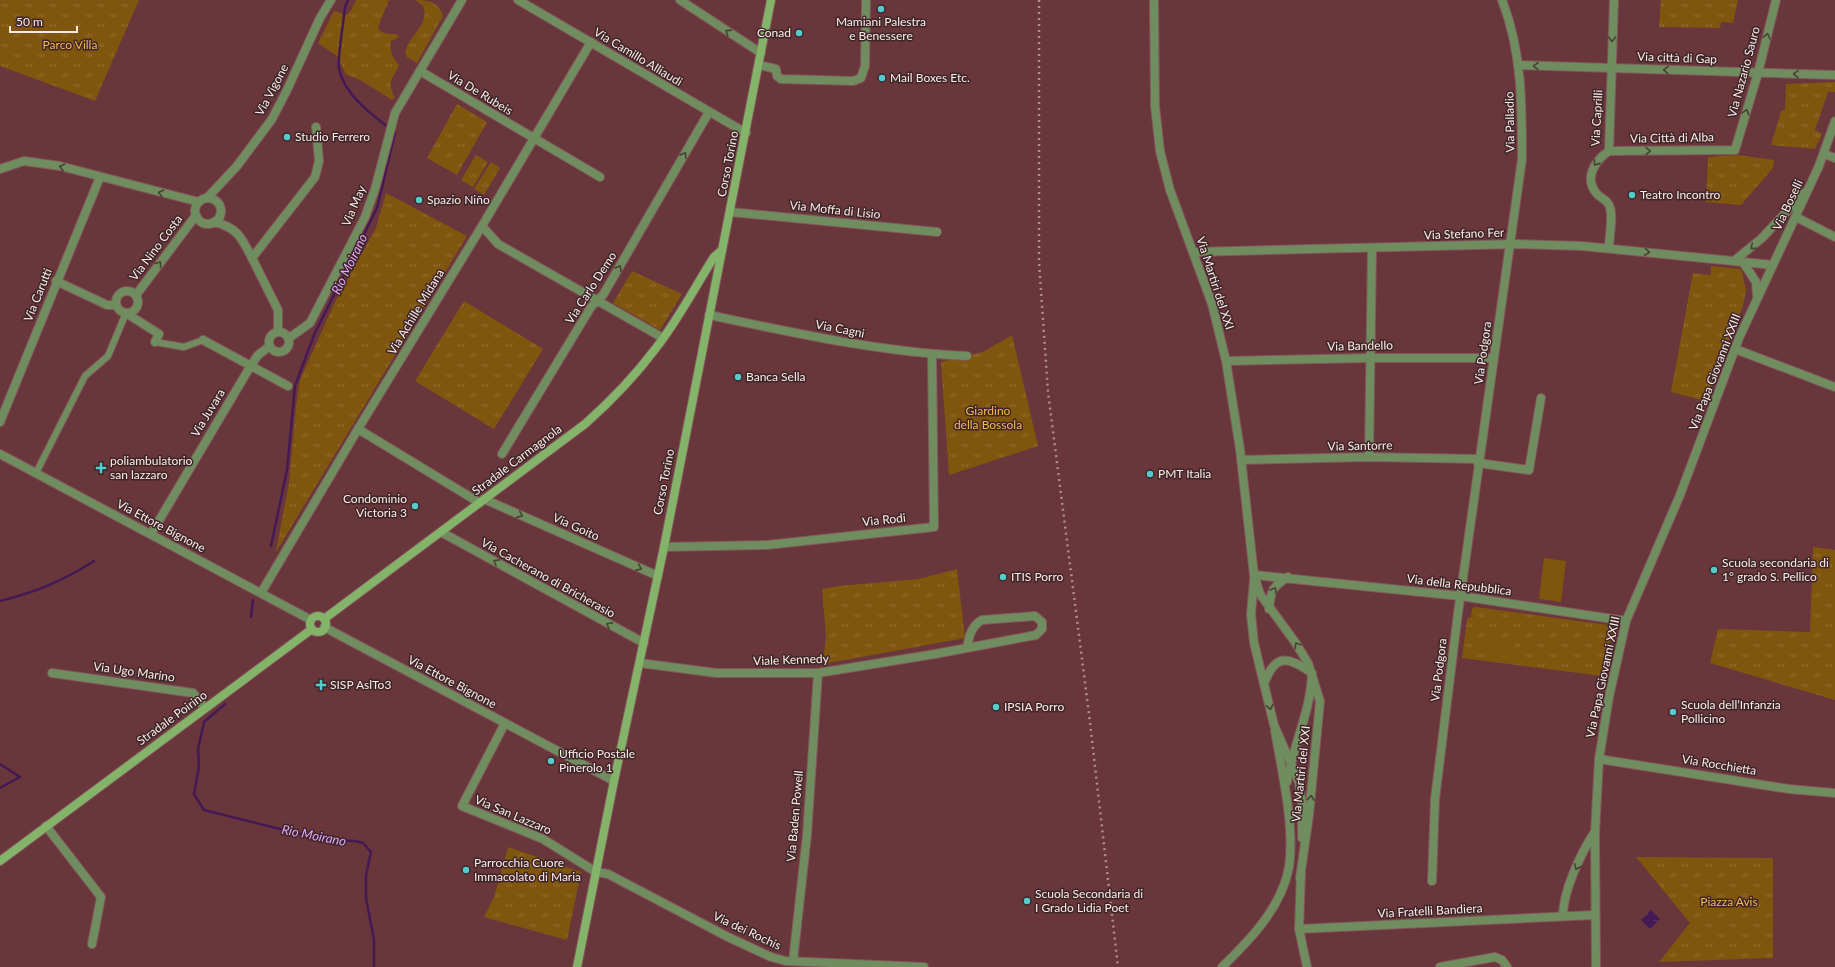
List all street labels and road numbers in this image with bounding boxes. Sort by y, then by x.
street label: Via Camillo Alliaudi [591,24,685,89]
street label: Via Nazario Sauro [1724,25,1763,119]
street label: Via città di Gap [1637,49,1718,66]
street label: Via Vigone [252,61,291,118]
street label: Via De Rubeis [445,67,516,118]
street label: Via Caprilli [1588,89,1605,147]
street label: Via Palladio [1501,91,1518,153]
street label: Corso Torino [714,129,741,198]
street label: Via Città di Alba [1630,129,1714,146]
street label: Via Boselli [1769,177,1806,233]
street label: Via May [338,182,369,229]
street label: Via Moffa di Lisio [789,197,881,222]
street label: Via Nino Costa [126,212,185,284]
street label: Via Stefano Fer [1423,225,1505,242]
street label: Via Martiri del XXI [1193,234,1238,331]
street label: Via Carlo Demo [562,249,620,327]
street label: Via Carutti [20,266,55,324]
street label: Via Achille Midana [384,266,447,357]
street label: Via Papa Giovanni XXIII [1685,311,1744,432]
street label: Via Cagni [814,316,866,341]
street label: Via Podgora [1471,320,1494,385]
street label: Via Bandello [1327,337,1393,354]
street label: Via Juvara [187,386,228,440]
street label: Stradale Carmagnola [469,421,565,498]
street label: Via Santorre [1327,437,1393,454]
street label: Corso Torino [650,447,677,516]
street label: Via Ettore Bignone [114,496,208,555]
street label: Via Goito [551,510,602,544]
street label: Via Rodi [861,510,907,529]
street label: Via Cacherano di Bricherasio [479,534,618,621]
street label: Via della Repubblica [1406,571,1512,598]
street label: Via Papa Giovanni XXIII [1582,615,1623,739]
street label: Via Podgora [1427,637,1450,702]
street label: Viale Kennedy [753,651,830,668]
street label: Via Ettore Bignone [405,652,499,711]
street label: Via Ugo Marino [92,658,176,685]
street label: Stradale Poirino [134,687,210,748]
street label: Via Martiri del XXI [1288,725,1313,823]
street label: Via Rocchietta [1681,751,1757,778]
street label: Via Baden Powell [783,770,806,862]
street label: Via San Lazzaro [472,792,554,838]
street label: Via Fratelli Bandiera [1377,900,1483,921]
street label: Via dei Rochis [711,908,784,953]

